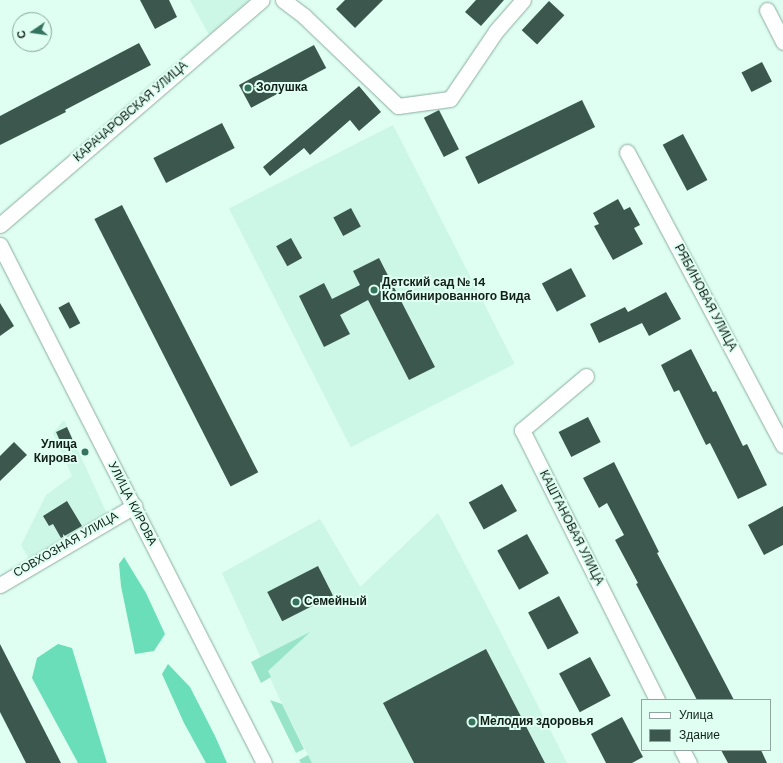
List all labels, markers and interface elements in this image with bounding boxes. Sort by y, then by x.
north arrow [12,12,52,52]
text: С [14,29,29,40]
street label: КАРАЧАРОВСКАЯ УЛИЦА [71,59,191,165]
place label: Золушка [256,81,307,95]
marker: Золушка [243,83,253,93]
street label: РЯБИНОВАЯ УЛИЦА [671,242,739,354]
place label: Детский сад № 14 Комбинированного Вида [382,276,530,304]
marker: Детский сад № 14 Комбинированного Вида [369,285,379,295]
place label: Улица Кирова [34,438,77,466]
marker: Улица Кирова [80,447,90,457]
street label: УЛИЦА КИРОВА [105,460,159,548]
street label: КАШТАНОВАЯ УЛИЦА [536,468,606,588]
street label: СОВХОЗНАЯ УЛИЦА [11,509,121,581]
place label: Семейный [304,595,367,609]
marker: Семейный [291,597,301,607]
legend [641,699,771,751]
text: Улица [679,707,713,723]
place label: Мелодия здоровья [480,715,593,729]
marker: Мелодия здоровья [467,717,477,727]
text: Здание [679,727,720,743]

